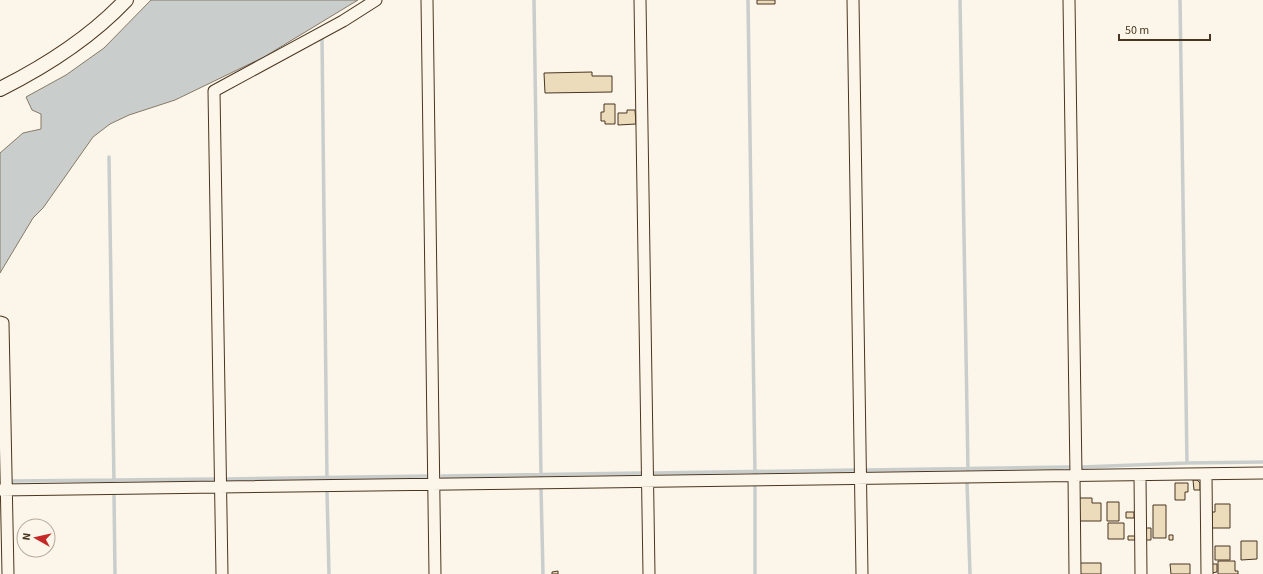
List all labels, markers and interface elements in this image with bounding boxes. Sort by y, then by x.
scale bar [1119,16,1210,42]
text: 50 m [1125,22,1149,39]
north arrow [16,518,56,558]
text: N [19,532,35,541]

